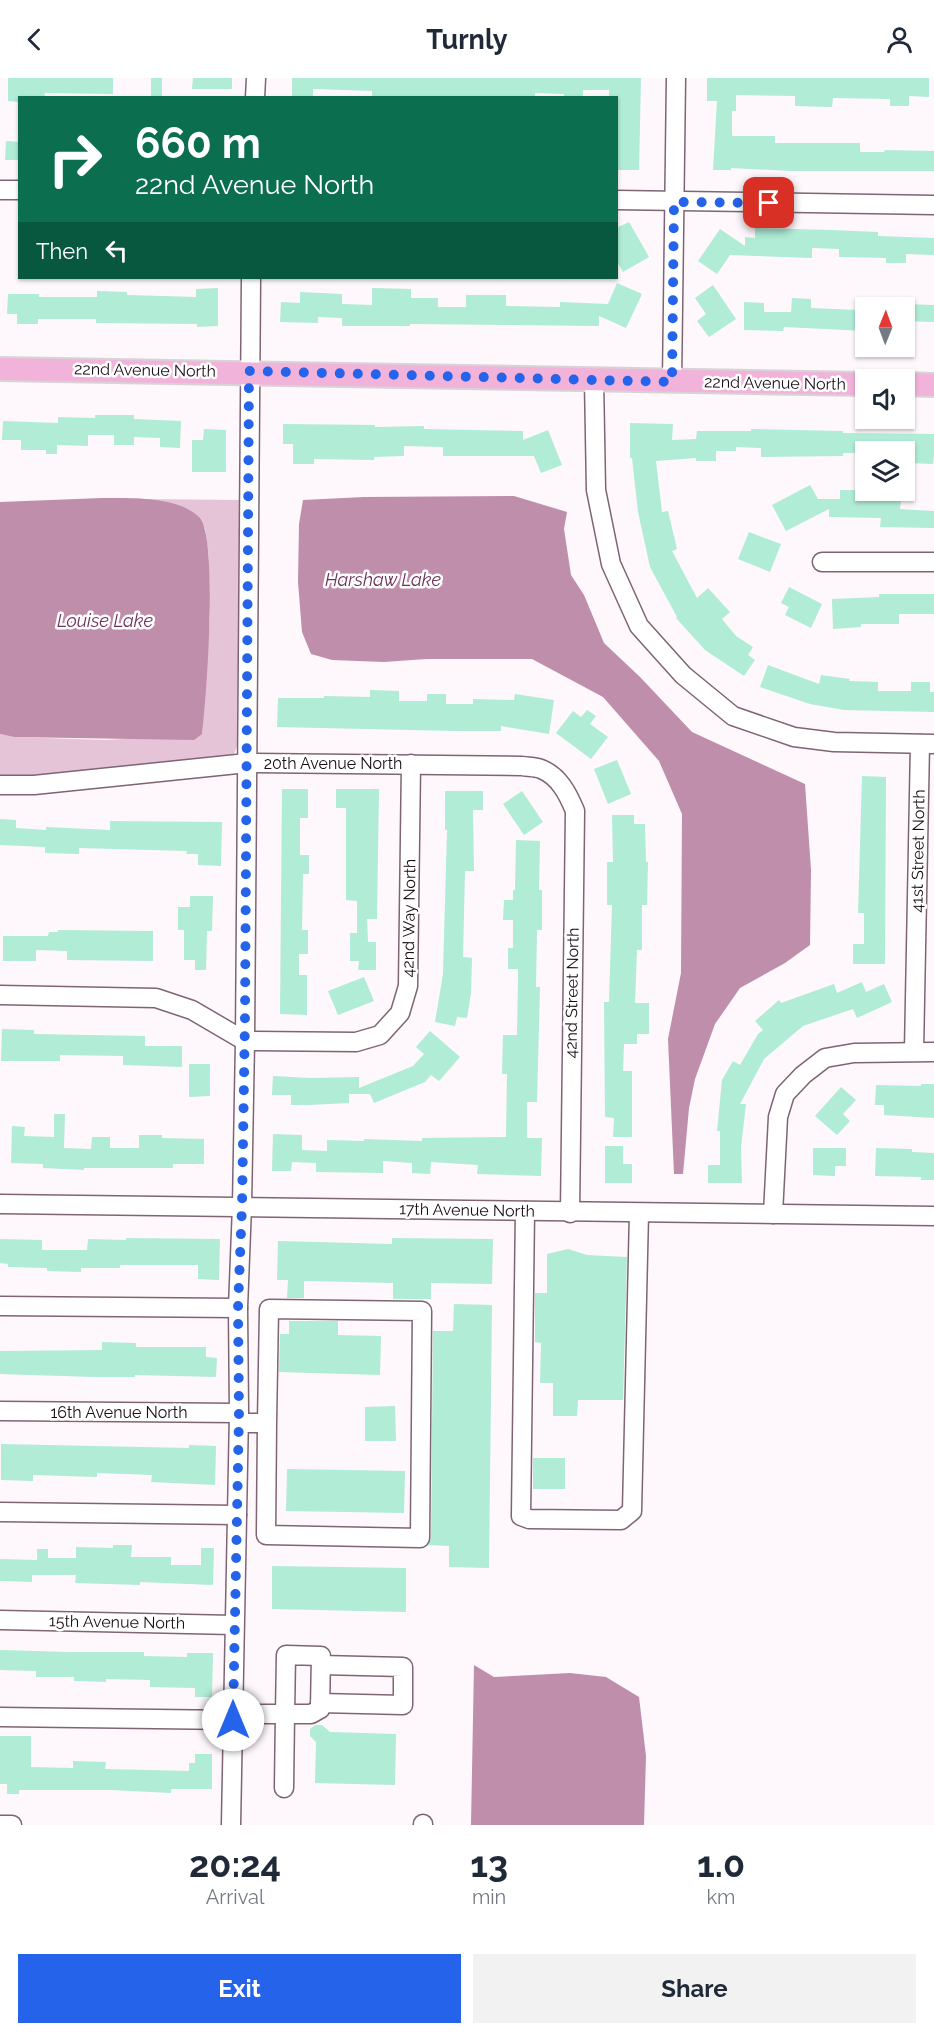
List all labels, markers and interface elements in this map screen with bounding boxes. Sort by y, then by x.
icon: back [18,23,51,56]
icon: person [883,23,916,56]
text: Turnly [426,24,508,55]
text: 660 m [135,119,261,168]
icon: right [36,120,114,198]
text: 22nd Avenue North [135,169,374,200]
pin [743,177,794,228]
icon: arrive [752,186,785,219]
icon: left [100,234,133,267]
text: Then [36,238,88,264]
north arrow [855,297,915,357]
map controls [855,297,915,501]
street label: 22nd Avenue North [74,359,216,381]
button: sound [855,369,915,429]
street label: 22nd Avenue North [704,372,846,394]
button: layers [855,441,915,501]
water label: Harshaw Lake [325,569,441,590]
water label: Louise Lake [57,610,153,631]
street label: 20th Avenue North [264,754,402,773]
street label: 41st Street North [907,789,929,913]
street label: 42nd Way North [398,859,420,977]
street label: 42nd Street North [561,927,583,1059]
street label: 17th Avenue North [399,1199,535,1221]
street label: 16th Avenue North [50,1403,188,1422]
street label: 15th Avenue North [49,1611,185,1633]
position arrow [201,1688,265,1752]
text: 20:24 [189,1843,281,1885]
text: 13 [470,1843,508,1885]
text: 1.0 [697,1843,745,1885]
text: Arrival [206,1885,264,1909]
text: min [472,1885,506,1909]
text: km [707,1885,735,1909]
button: Exit [18,1954,461,2023]
button: Share [473,1954,916,2023]

